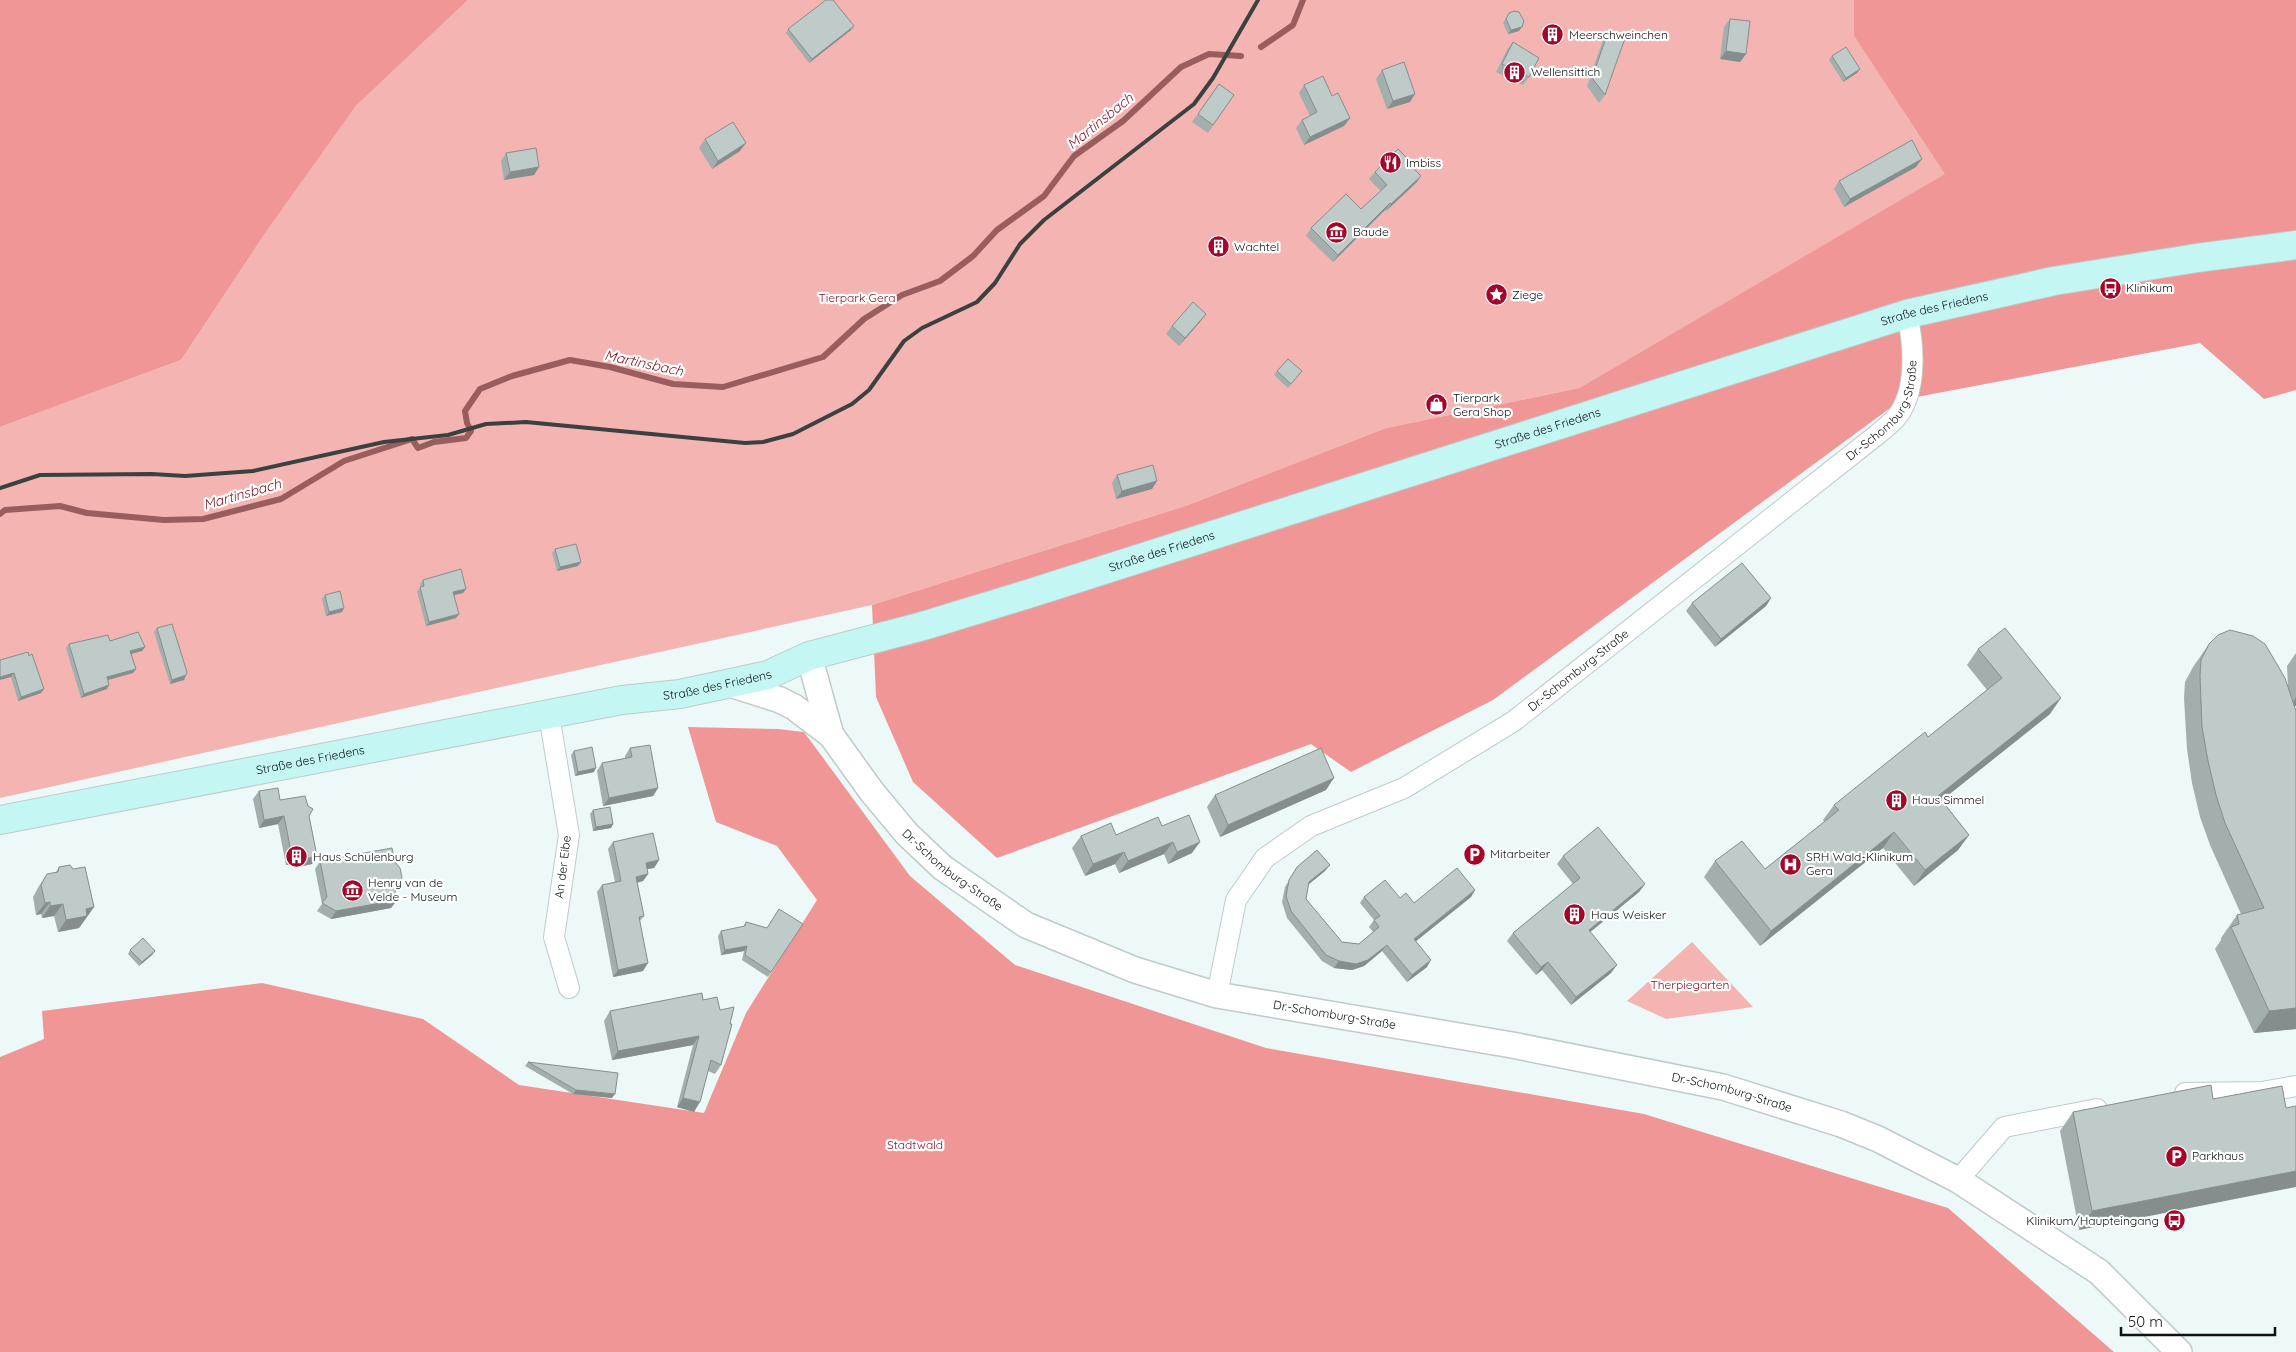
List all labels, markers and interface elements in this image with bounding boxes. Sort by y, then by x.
building icon: Meerschweinchen [1541,23,1565,47]
place label: Meerschweinchen [1569,27,1668,42]
building icon: Wellensittich [1503,60,1527,84]
place label: Wellensittich [1531,64,1600,79]
water label: Martinsbach [1063,88,1138,153]
restaurant icon: Imbiss [1378,151,1402,175]
place label: Imbiss [1406,155,1441,170]
museum icon: Baude [1325,220,1349,244]
place label: Baude [1353,224,1389,239]
building icon: Wachtel [1206,235,1230,259]
place label: Wachtel [1234,239,1279,254]
bus stop icon: Klinikum [2098,276,2122,300]
place label: Klinikum [2126,280,2173,295]
place icon: Ziege [1484,283,1508,307]
place label: Ziege [1512,287,1543,302]
street label: Straße des Friedens [1879,288,1990,329]
park label: Tierpark Gera [819,290,895,305]
water label: Martinsbach [603,346,686,380]
street label: Dr.-Schomburg-Straße [1842,360,1919,464]
place label: Tierpark Gera Shop [1453,390,1511,419]
shop icon: Tierpark Gera Shop [1425,393,1449,417]
street label: Straße des Friedens [1493,404,1603,452]
water label: Martinsbach [201,474,284,514]
street label: Straße des Friedens [1107,527,1217,575]
street label: Dr.-Schomburg-Straße [1524,625,1632,714]
street label: Straße des Friedens [662,666,774,703]
street label: Straße des Friedens [255,742,366,777]
building icon: Haus Simmel [1884,788,1908,812]
place label: Haus Simmel [1912,792,1984,807]
street label: Dr.-Schomburg-Straße [899,825,1006,914]
street label: An der Eibe [551,834,574,899]
parking icon: Mitarbeiter [1462,842,1486,866]
building icon: Haus Schulenburg [285,845,309,869]
place label: Mitarbeiter [1490,846,1551,861]
place label: Haus Schulenburg [313,849,414,864]
place label: SRH Wald-Klinikum Gera [1806,849,1913,878]
hospital icon: SRH Wald-Klinikum Gera [1778,852,1802,876]
place label: Henry van de Velde - Museum [368,875,457,904]
museum icon: Henry van de Velde - Museum [340,878,364,902]
building icon: Haus Weisker [1563,903,1587,927]
place label: Haus Weisker [1591,907,1667,922]
park label: Therpiegarten [1650,977,1730,992]
street label: Dr.-Schomburg-Straße [1272,997,1397,1032]
street label: Dr.-Schomburg-Straße [1670,1069,1794,1115]
park label: Stadtwald [887,1137,943,1152]
parking icon: Parkhaus [2164,1144,2188,1168]
place label: Parkhaus [2192,1148,2244,1163]
bus stop icon: Klinikum/Haupteingang [2163,1209,2187,1233]
place label: Klinikum/Haupteingang [2026,1213,2159,1228]
scale bar [2121,1304,2275,1336]
text: 50 m [2128,1312,2163,1331]

